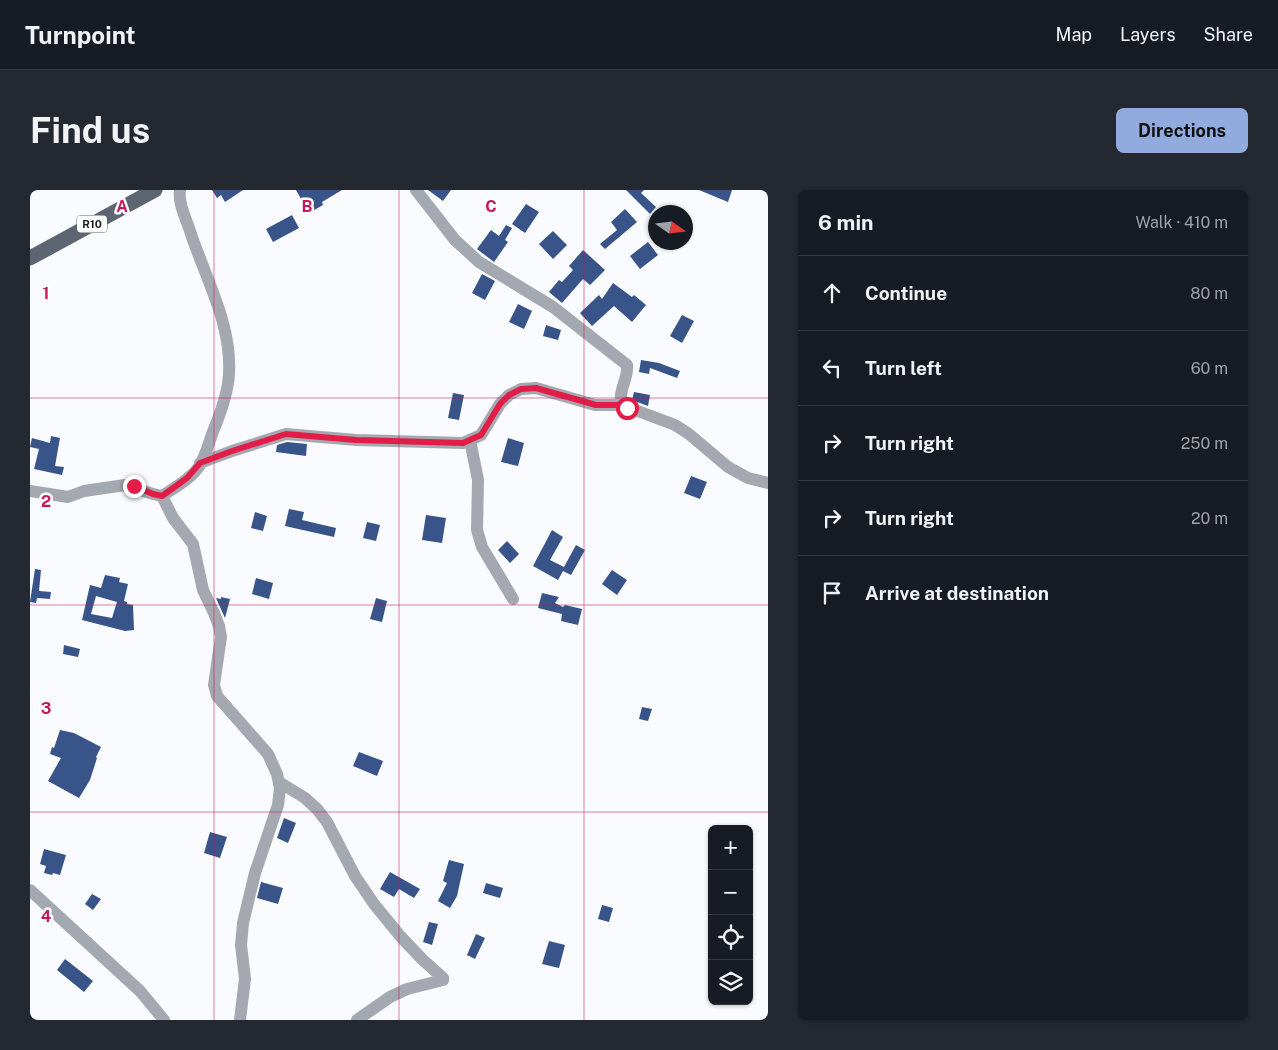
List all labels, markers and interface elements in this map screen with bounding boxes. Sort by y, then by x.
text: Turnpoint [25,21,135,49]
text: Map [1056,24,1092,45]
text: Layers [1120,24,1176,45]
text: Share [1204,24,1253,45]
button: Directions [1116,108,1248,153]
text: Find us [30,110,150,151]
text: A [116,197,128,216]
text: B [302,197,313,216]
text: C [485,197,497,216]
north arrow [648,205,693,250]
text: 6 min [818,210,874,235]
text: Walk · 410 m [1135,213,1228,232]
road number: R10 [77,216,107,232]
icon: ahead [818,279,846,307]
text: Continue [865,282,947,304]
text: 1 [43,284,49,303]
text: 80 m [1190,284,1228,303]
icon: left [818,354,846,382]
text: Turn left [865,357,942,379]
text: 60 m [1191,359,1228,378]
route start [616,397,639,420]
icon: right [818,429,846,457]
text: Turn right [865,432,954,454]
text: 250 m [1181,434,1228,453]
route end [123,475,146,498]
text: 2 [41,492,51,511]
icon: right [818,504,846,532]
text: Turn right [865,507,954,529]
text: 20 m [1191,509,1228,528]
icon: arrive [818,579,846,607]
text: Arrive at destination [865,582,1049,604]
text: 3 [41,699,51,718]
map controls [708,825,753,1005]
button: + [708,825,753,870]
button: − [708,870,753,915]
text: 4 [41,907,52,926]
button: locate [708,915,753,960]
button: layers [708,960,753,1005]

